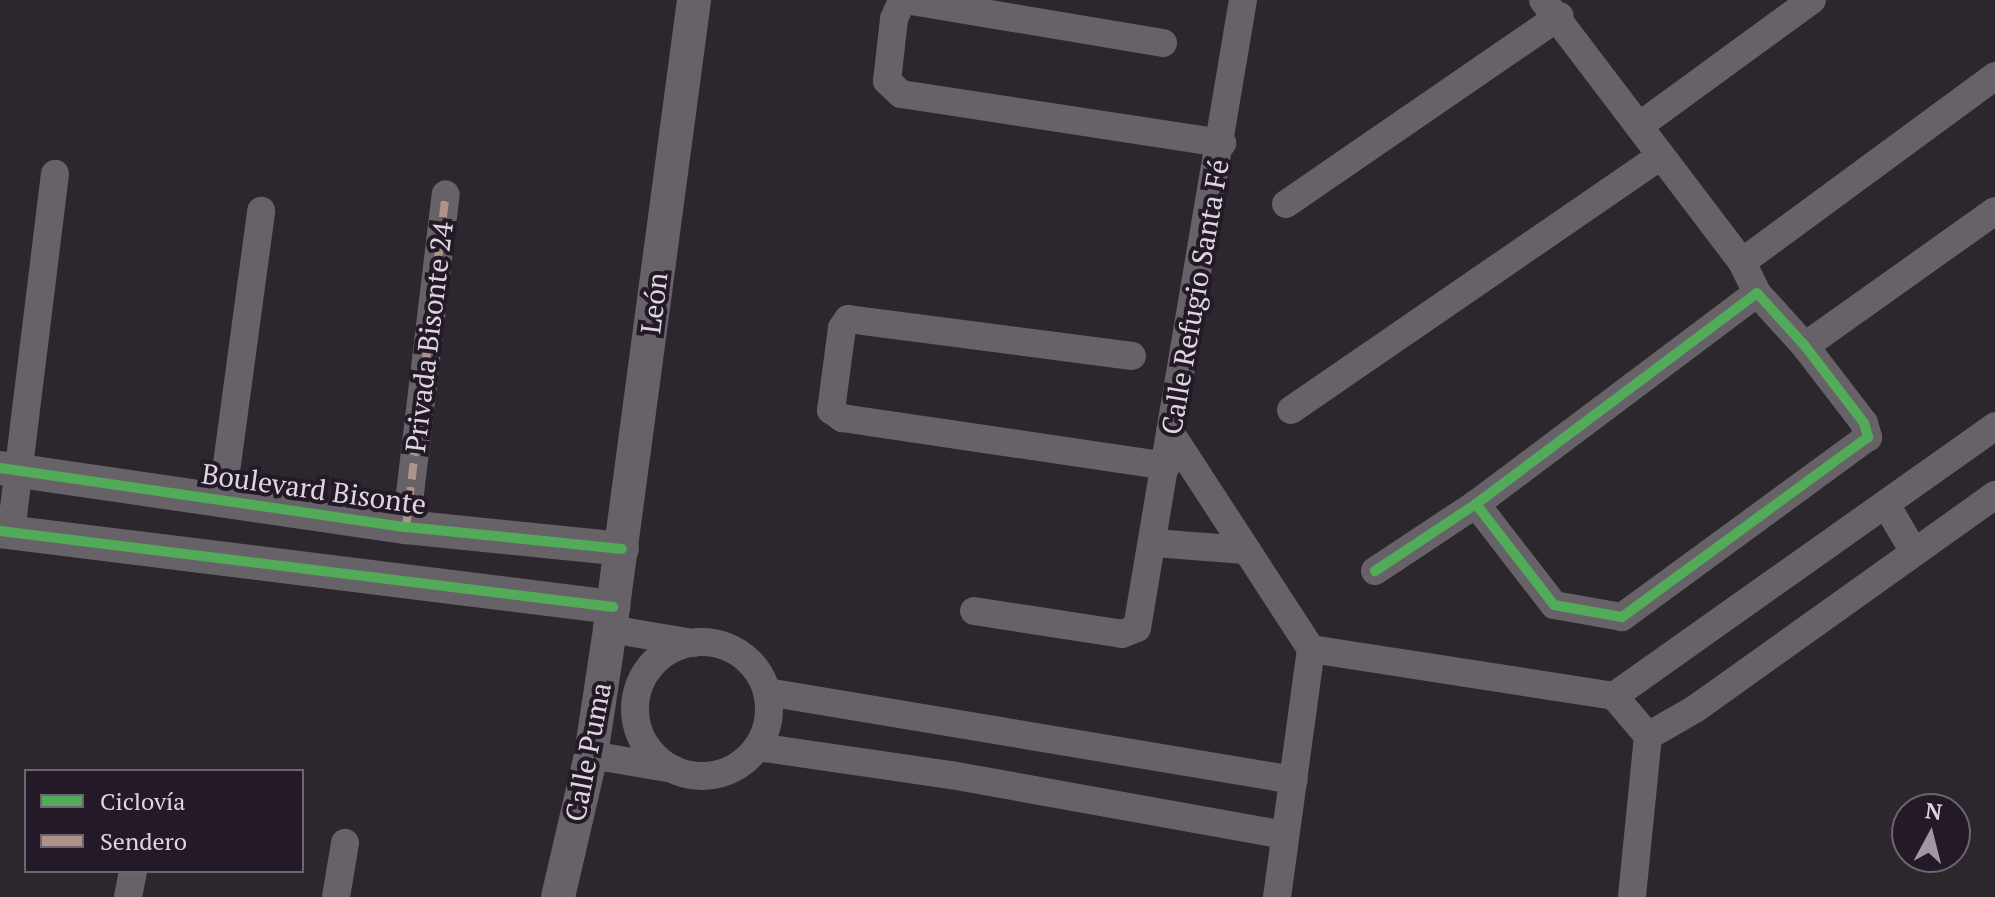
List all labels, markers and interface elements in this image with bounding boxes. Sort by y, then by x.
street label: Calle Refugio Santa Fé [1154,157,1236,437]
street label: Privada Bisonte 24 [398,220,460,454]
street label: León [634,270,674,336]
street label: Boulevard Bisonte [199,457,429,521]
street label: Calle Puma [558,680,618,824]
legend [24,769,304,873]
text: Ciclovía [100,785,185,817]
north arrow [1891,793,1971,873]
text: N [1924,795,1944,826]
text: Sendero [100,825,187,857]

